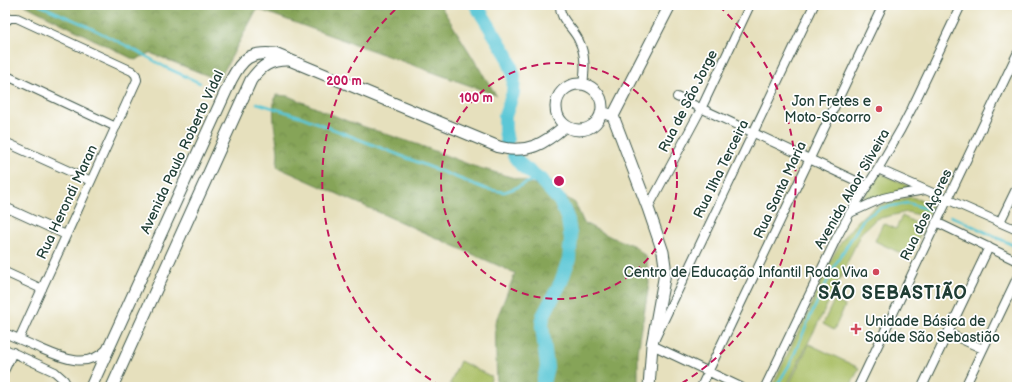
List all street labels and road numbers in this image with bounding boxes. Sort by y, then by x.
street label: Rua de São Jorge [655,47,721,155]
street label: Avenida Paulo Roberto Vidal [137,68,227,236]
street label: Rua Ilha Terceira [690,117,752,221]
street label: Avenida Alaor Silveira [811,126,893,252]
street label: Rua Santa Maria [750,139,810,241]
street label: Rua Herondi Maran [33,142,101,262]
street label: Rua dos Açores [896,166,956,264]

